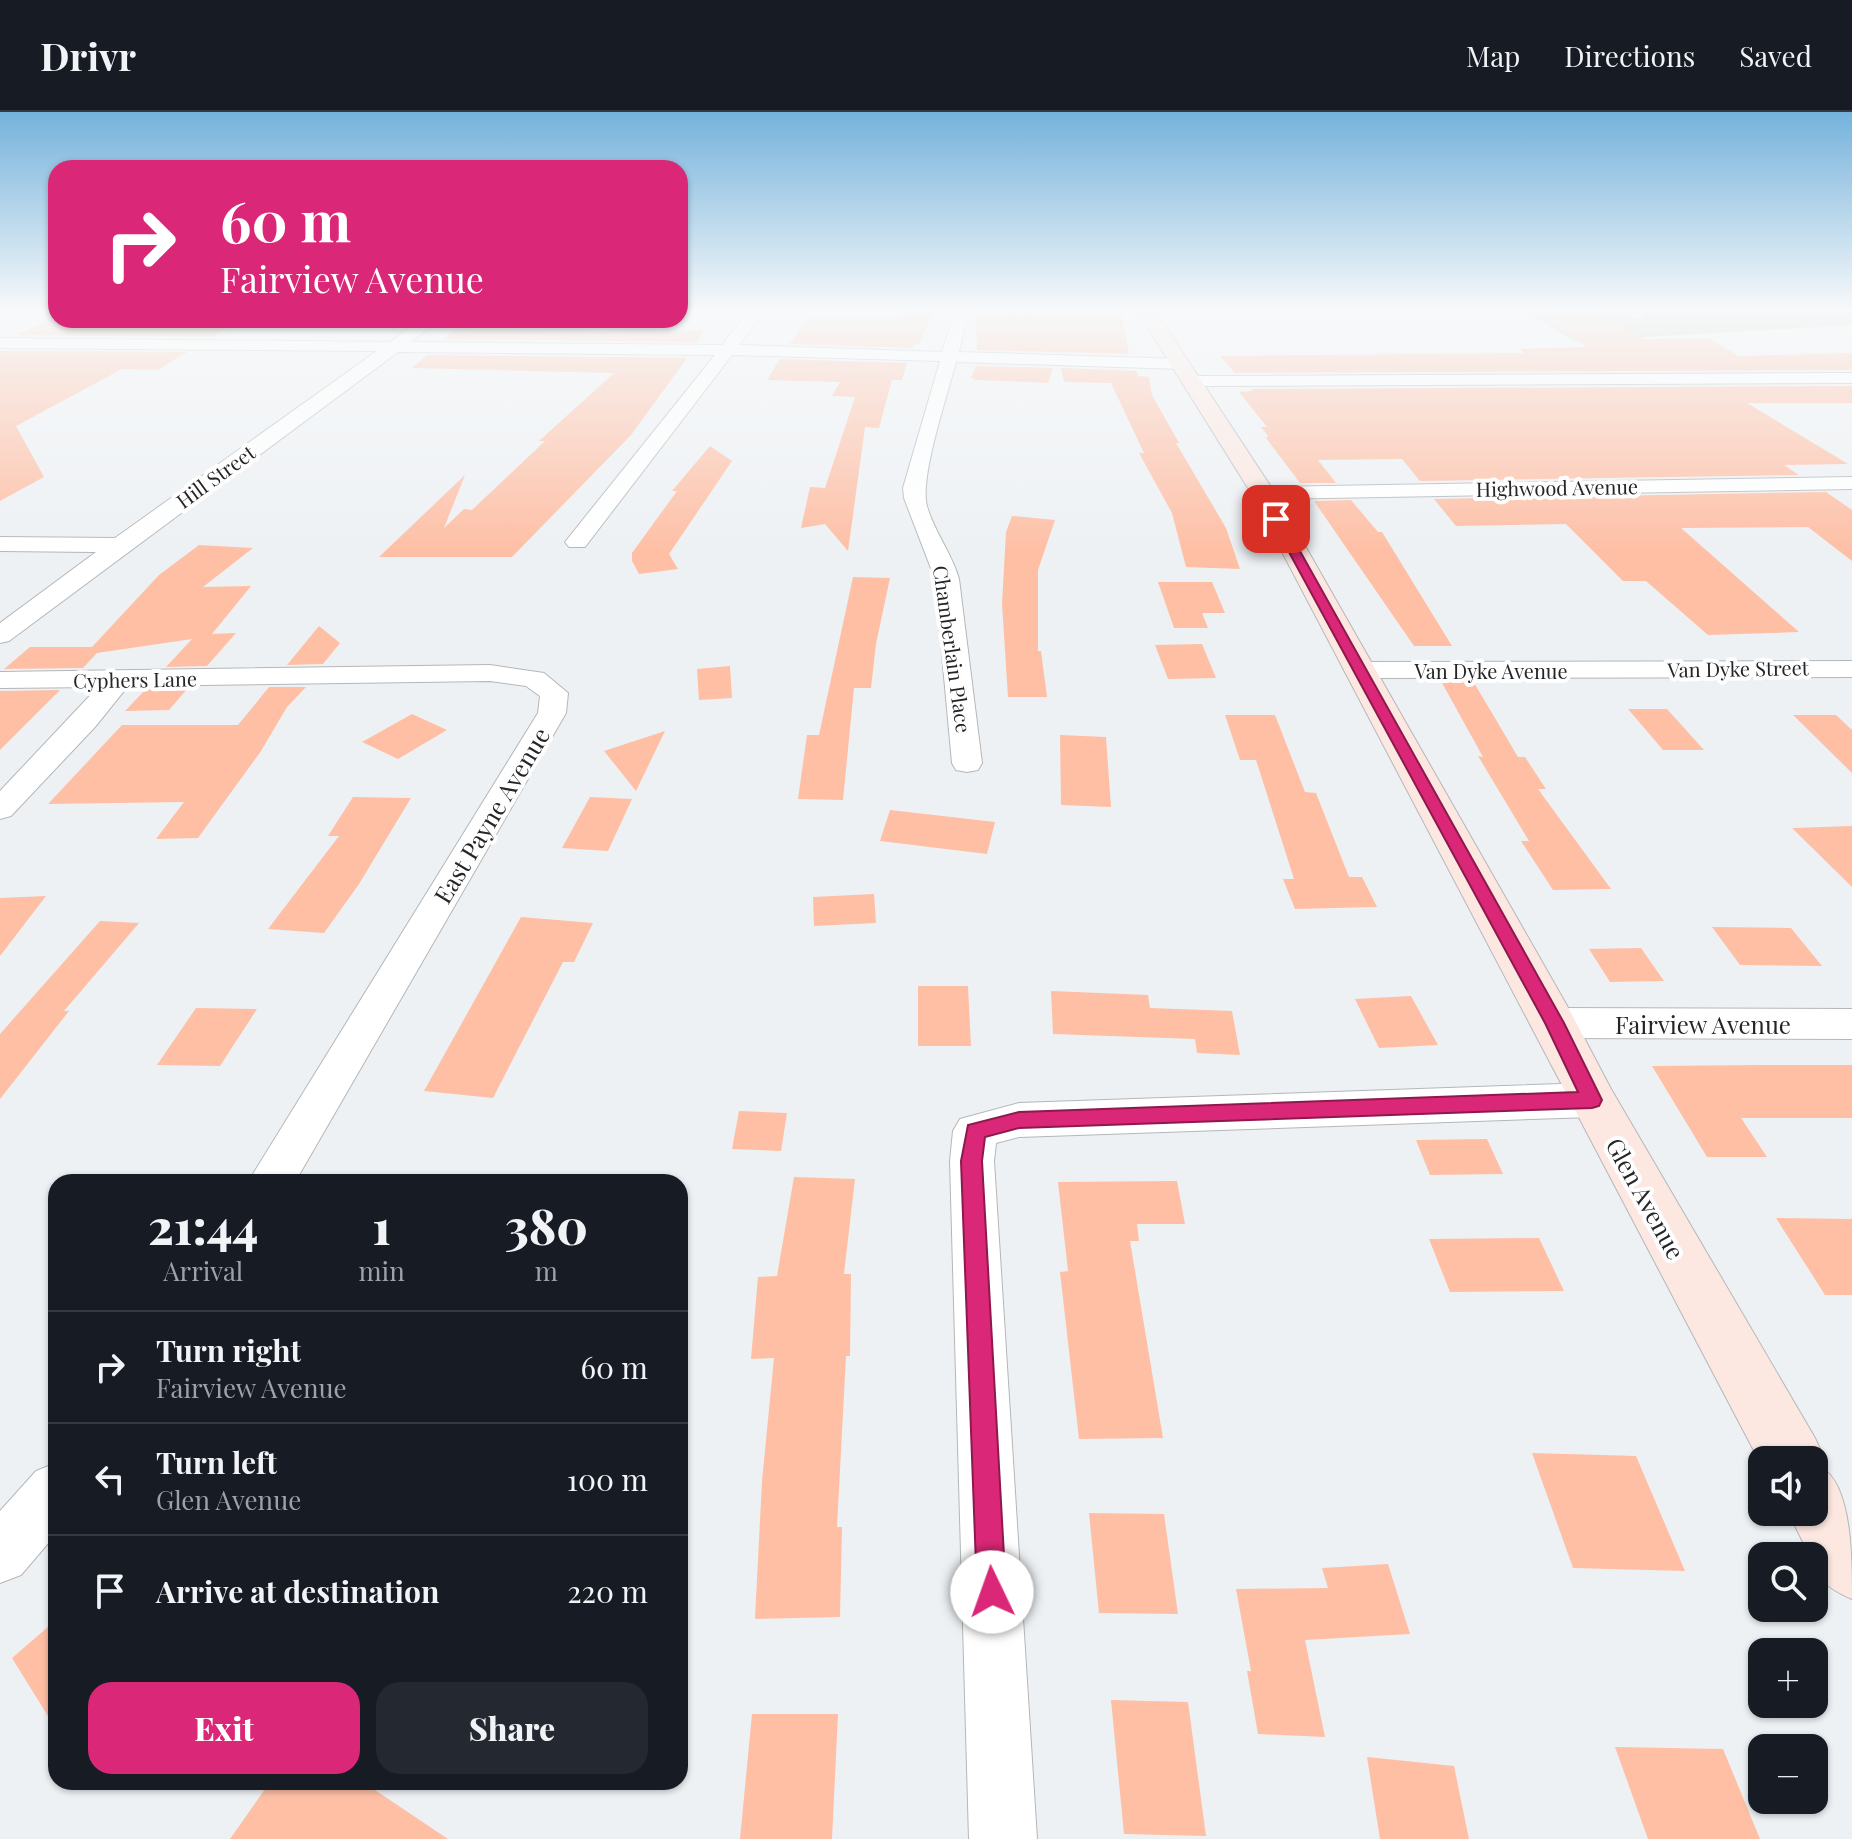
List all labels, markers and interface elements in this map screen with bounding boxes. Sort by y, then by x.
text: Drivr [40,30,136,81]
text: Map [1466,37,1520,74]
text: Directions [1564,37,1695,74]
text: Saved [1739,37,1812,74]
text: 60 m [220,182,351,257]
icon: right [88,192,192,296]
text: Fairview Avenue [220,254,484,302]
street label: Hill Street [170,438,261,514]
street label: Highwood Avenue [1476,472,1638,502]
pin [1242,485,1310,553]
icon: arrive [1254,497,1298,541]
street label: Chamberlain Place [928,564,978,734]
street label: Van Dyke Street [1666,653,1810,683]
street label: Van Dyke Avenue [1413,657,1568,684]
street label: Cyphers Lane [73,664,197,694]
street label: East Payne Avenue [426,721,556,909]
street label: Fairview Avenue [1615,1008,1791,1040]
street label: Glen Avenue [1599,1132,1693,1264]
text: 21:44 [148,1193,259,1257]
text: 1 [372,1193,391,1257]
text: 380 [505,1193,588,1257]
text: Arrival [163,1253,243,1288]
text: min [359,1253,405,1288]
text: m [535,1253,558,1288]
text: Turn right [156,1330,301,1370]
icon: right [88,1345,132,1389]
text: 60 m [580,1347,648,1387]
text: Fairview Avenue [156,1370,347,1405]
text: Turn left [156,1442,277,1482]
map controls [1748,1446,1828,1814]
button: sound [1748,1446,1828,1526]
icon: left [88,1457,132,1501]
text: 100 m [567,1459,648,1499]
text: Glen Avenue [156,1482,301,1517]
button: search [1748,1542,1828,1622]
position arrow [950,1550,1034,1634]
icon: arrive [88,1569,132,1613]
text: Arrive at destination [156,1571,439,1611]
text: 220 m [567,1571,648,1611]
button: + [1748,1638,1828,1718]
button: Exit [88,1682,360,1774]
button: Share [376,1682,648,1774]
button: − [1748,1734,1828,1814]

